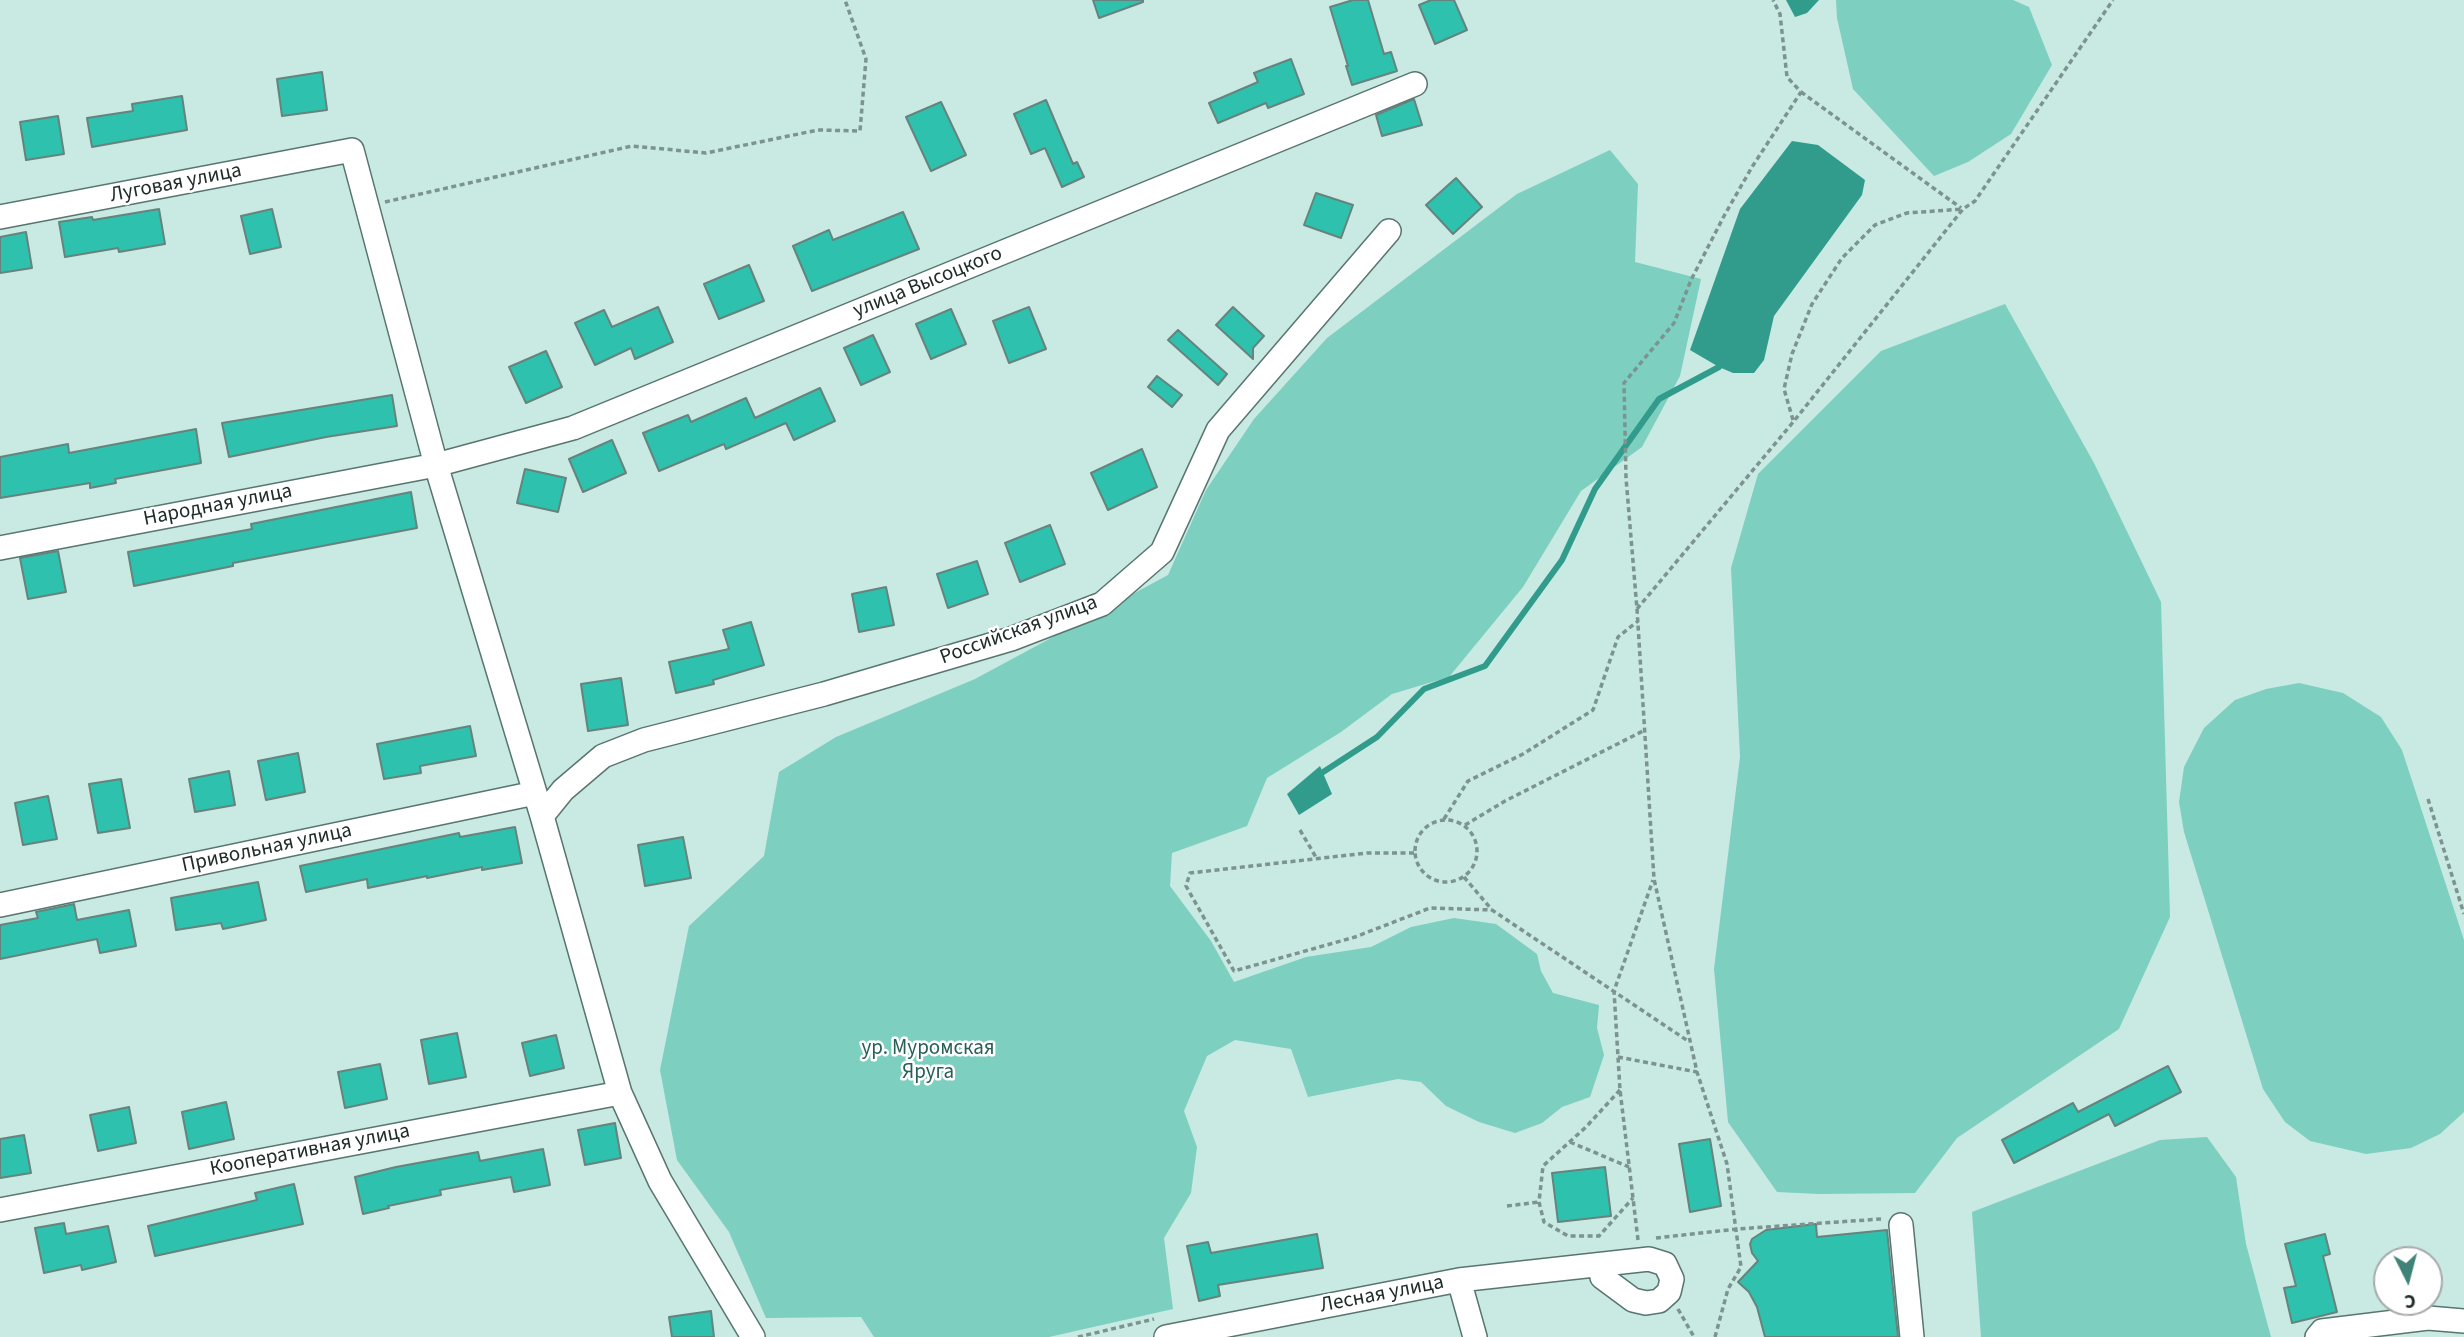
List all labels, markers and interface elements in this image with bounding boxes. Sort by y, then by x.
street label: Луговая улица [108,159,244,209]
street label: улица Высоцкого [850,242,1006,324]
street label: Народная улица [142,479,294,533]
street label: Российская улица [937,591,1101,671]
street label: Привольная улица [180,819,354,879]
park label: ур. Муромская Яруга [861,1036,995,1086]
street label: Кооперативная улица [208,1119,412,1183]
north arrow [2373,1246,2443,1316]
street label: Лесная улица [1318,1271,1446,1319]
text: С [2403,1286,2417,1314]

